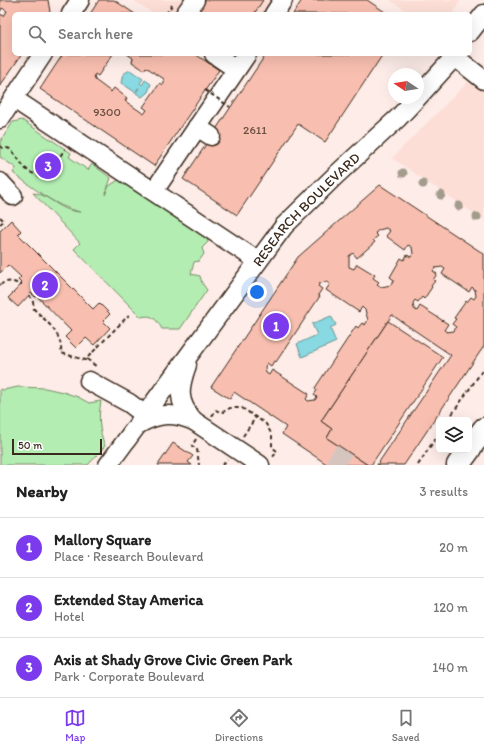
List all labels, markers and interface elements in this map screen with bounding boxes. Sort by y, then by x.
search box [12,12,472,56]
icon: search [26,23,48,45]
text: Search here [58,25,133,43]
north arrow [388,68,424,104]
house number: 9300 [93,105,121,119]
house number: 2611 [243,123,267,137]
street label: RESEARCH BOULEVARD [249,149,364,270]
pin: 3 [35,151,61,181]
pin: 2 [32,270,58,300]
your location [247,282,267,302]
pin: 1 [263,311,289,341]
map controls [436,417,472,453]
button: layers [436,417,472,453]
scale bar [12,437,102,456]
text: 50 m [18,439,42,452]
text: Nearby [16,481,68,501]
text: 3 results [419,484,468,499]
text: Mallory Square [54,531,151,549]
text: 1 [26,540,32,555]
text: 20 m [439,540,468,555]
text: Place · Research Boulevard [54,549,204,564]
text: Extended Stay America [54,591,203,609]
text: 2 [26,600,32,615]
text: 120 m [433,600,468,615]
text: Hotel [54,609,84,624]
text: Axis at Shady Grove Civic Green Park [54,651,292,669]
text: 3 [25,660,33,675]
text: 140 m [432,660,468,675]
text: Park · Corporate Boulevard [54,669,204,684]
tab: Map [64,707,86,744]
tab: Directions [215,707,263,744]
tab: Saved [392,707,420,744]

